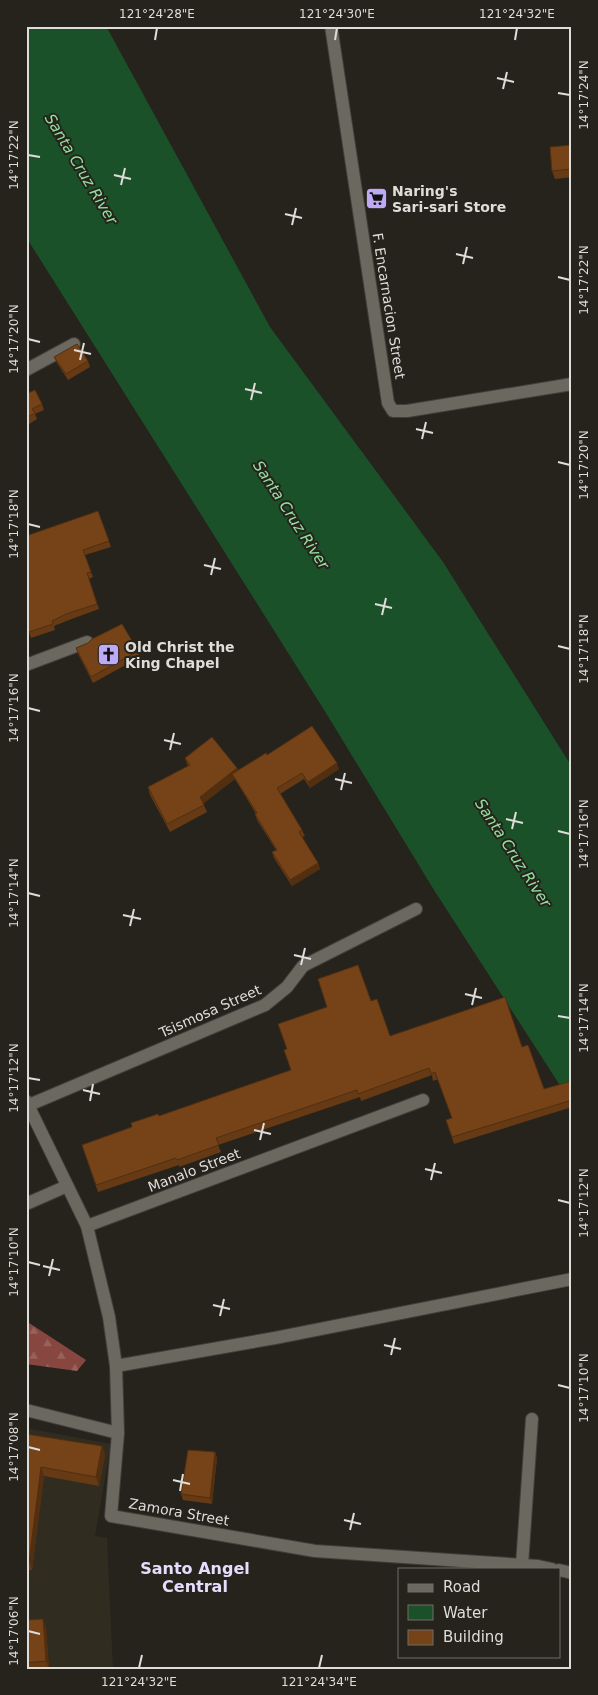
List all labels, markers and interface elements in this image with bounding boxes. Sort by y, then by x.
text: 121°24'28"E [119,7,195,21]
text: 121°24'30"E [299,7,375,21]
text: 121°24'32"E [479,7,555,21]
text: 14°17'24"N [577,60,591,130]
water label: Santa Cruz River [41,110,122,228]
text: 14°17'22"N [7,120,21,190]
place label: Naring's Sari-sari Store [392,183,506,215]
supermarket icon: Naring's Sari-sari Store [364,187,388,211]
street label: F. Encarnacion Street [370,232,409,381]
text: 14°17'22"N [577,245,591,315]
text: 14°17'20"N [7,304,21,374]
text: 14°17'20"N [577,430,591,500]
water label: Santa Cruz River [249,457,333,573]
text: 14°17'18"N [7,489,21,559]
text: 14°17'18"N [577,614,591,684]
place label: Old Christ the King Chapel [125,639,235,671]
church icon: Old Christ the King Chapel [97,643,121,667]
text: 14°17'16"N [7,673,21,743]
water label: Santa Cruz River [471,795,555,911]
text: 14°17'16"N [577,799,591,869]
text: 14°17'14"N [7,858,21,928]
street label: Tsismosa Street [156,981,264,1041]
text: 14°17'14"N [577,983,591,1053]
text: 14°17'12"N [7,1043,21,1113]
street label: Manalo Street [146,1145,243,1195]
text: 14°17'12"N [577,1168,591,1238]
text: 14°17'10"N [7,1227,21,1297]
text: 14°17'10"N [577,1353,591,1423]
text: 14°17'08"N [7,1412,21,1482]
street label: Zamora Street [128,1495,231,1529]
district label: Santo Angel Central [140,1559,250,1596]
legend [398,1568,560,1658]
text: Road [443,1578,481,1596]
text: 14°17'06"N [7,1596,21,1666]
text: Water [443,1604,488,1622]
text: Building [443,1628,504,1646]
text: 121°24'32"E [101,1675,177,1689]
text: 121°24'34"E [281,1675,357,1689]

